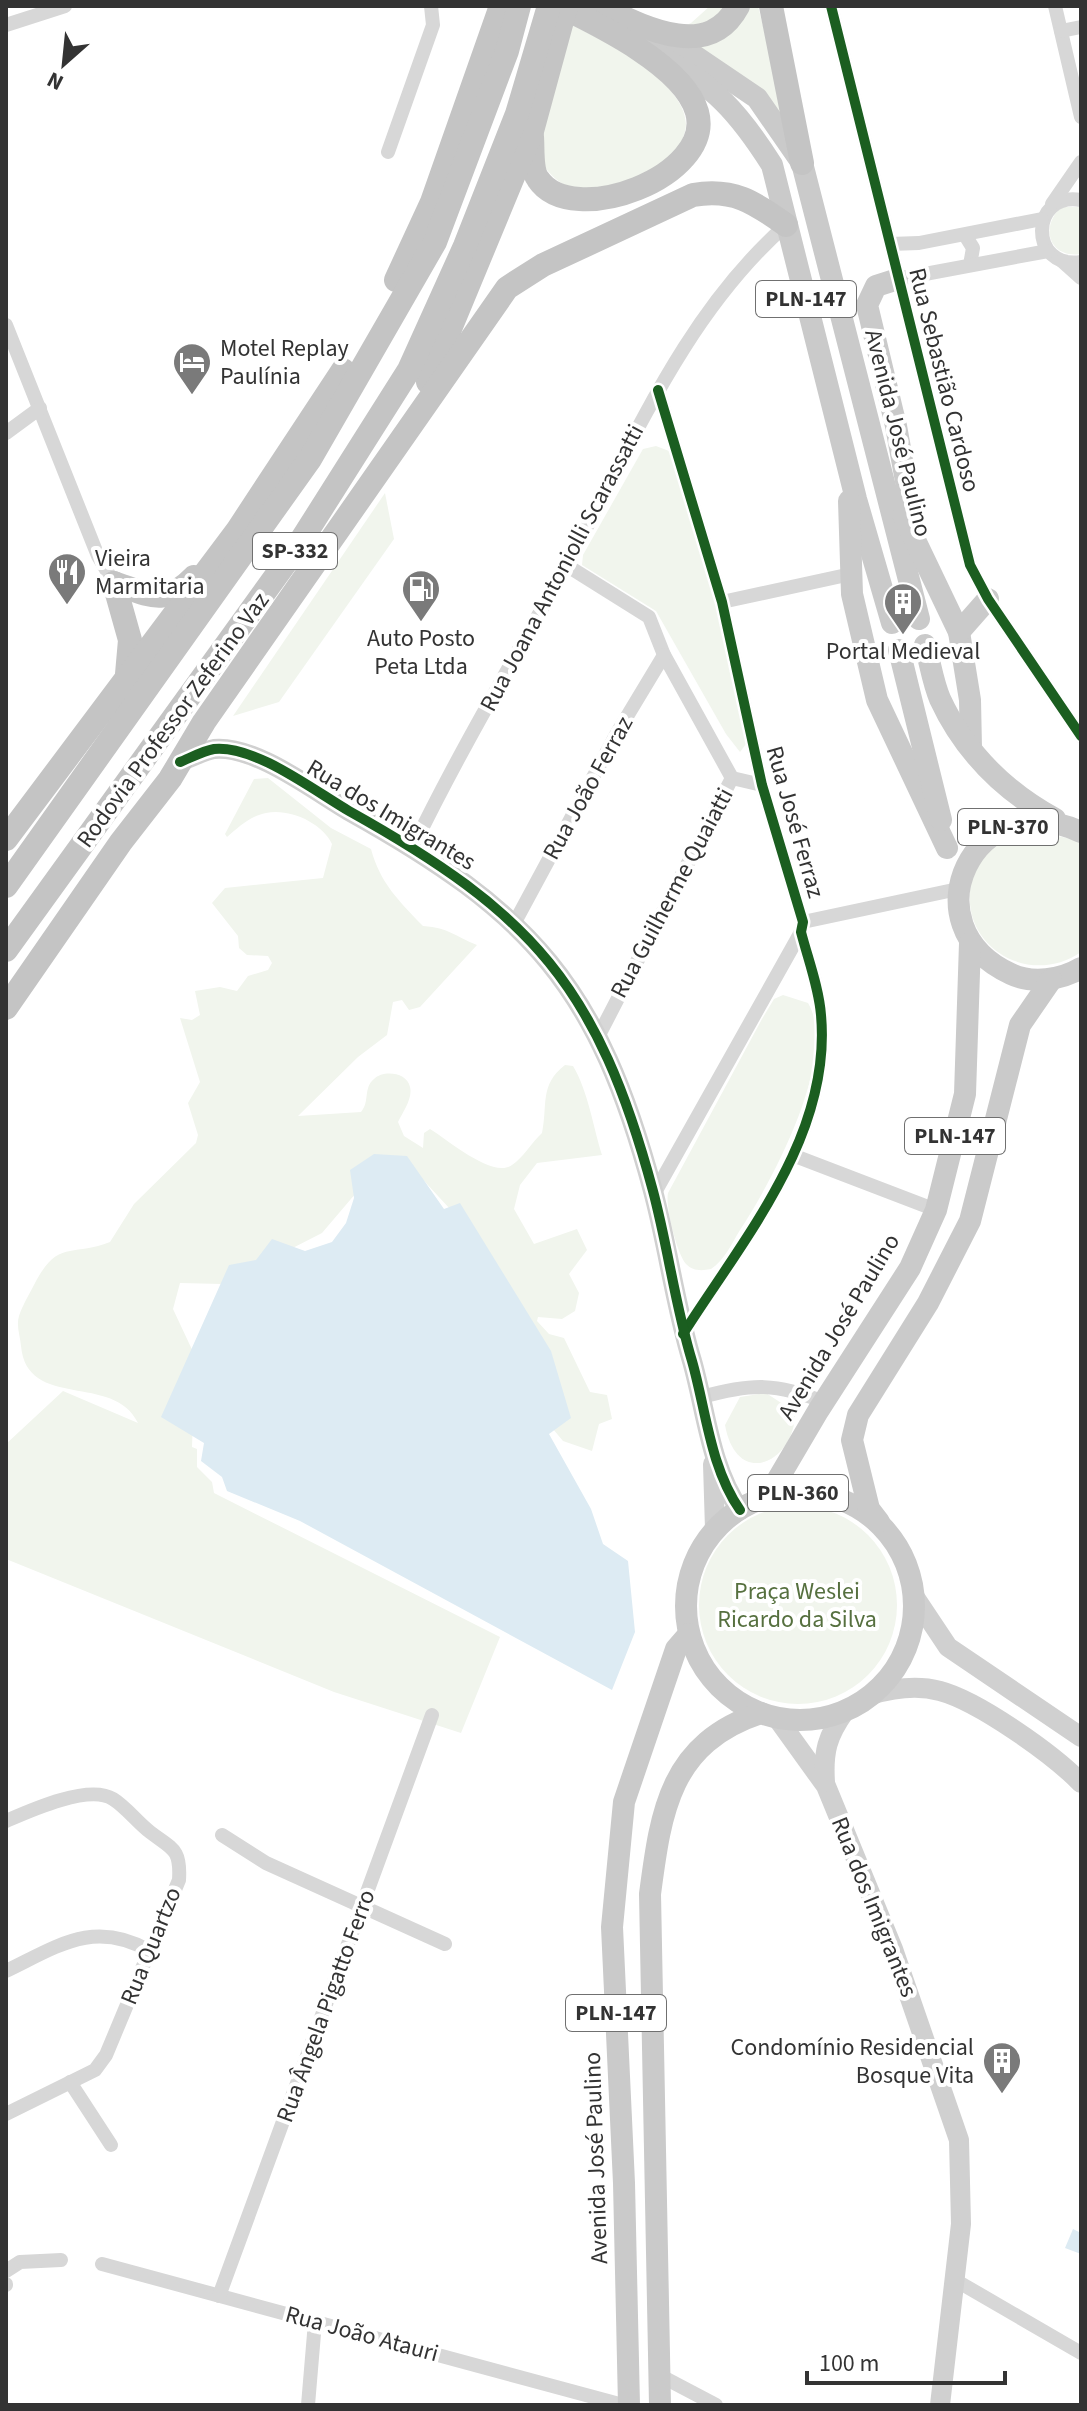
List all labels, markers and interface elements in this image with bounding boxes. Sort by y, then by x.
north arrow [24,24,104,104]
text: N [42,63,69,99]
street label: Rua Sebastião Cardoso [899,264,989,496]
road number: PLN-147 [756,281,856,317]
street label: Avenida José Paulino [855,326,941,540]
place label: Motel Replay Paulínia [220,331,349,394]
hotel icon: Motel Replay Paulínia [171,341,213,396]
street label: Rua Joana Antoniolli Scarassatti [471,418,653,718]
road number: SP-332 [253,533,337,569]
place label: Vieira Marmitaria [95,541,205,604]
restaurant icon: Vieira Marmitaria [46,551,88,606]
fuel station icon: Auto Posto Peta Ltda [400,568,442,623]
building icon: Portal Medieval [882,581,924,636]
street label: Rodovia Professor Zeferino Vaz [68,585,278,855]
place label: Auto Posto Peta Ltda [367,621,475,684]
place label: Portal Medieval [826,634,980,669]
street label: Rua João Ferraz [534,710,642,866]
street label: Rua José Ferraz [757,742,833,902]
street label: Rua dos Imigrantes [300,751,482,879]
street label: Rua Guilherme Quaiatti [602,782,742,1004]
road number: PLN-370 [958,809,1058,845]
road number: PLN-147 [905,1118,1005,1154]
street label: Avenida José Paulino [769,1227,909,1427]
road number: PLN-360 [748,1475,848,1511]
park label: Praça Weslei Ricardo da Silva [717,1574,877,1637]
street label: Rua dos Imigrantes [822,1812,926,2002]
street label: Rua Quartzo [112,1882,190,2010]
street label: Rua Ângela Pigatto Ferro [268,1885,384,2127]
road number: PLN-147 [566,1995,666,2031]
place label: Condomínio Residencial Bosque Vita [730,2030,974,2093]
building icon: Condomínio Residencial Bosque Vita [981,2040,1023,2095]
street label: Avenida José Paulino [575,2051,617,2265]
street label: Rua João Atauri [281,2297,443,2371]
scale bar [807,2335,1005,2385]
text: 100 m [819,2346,879,2381]

